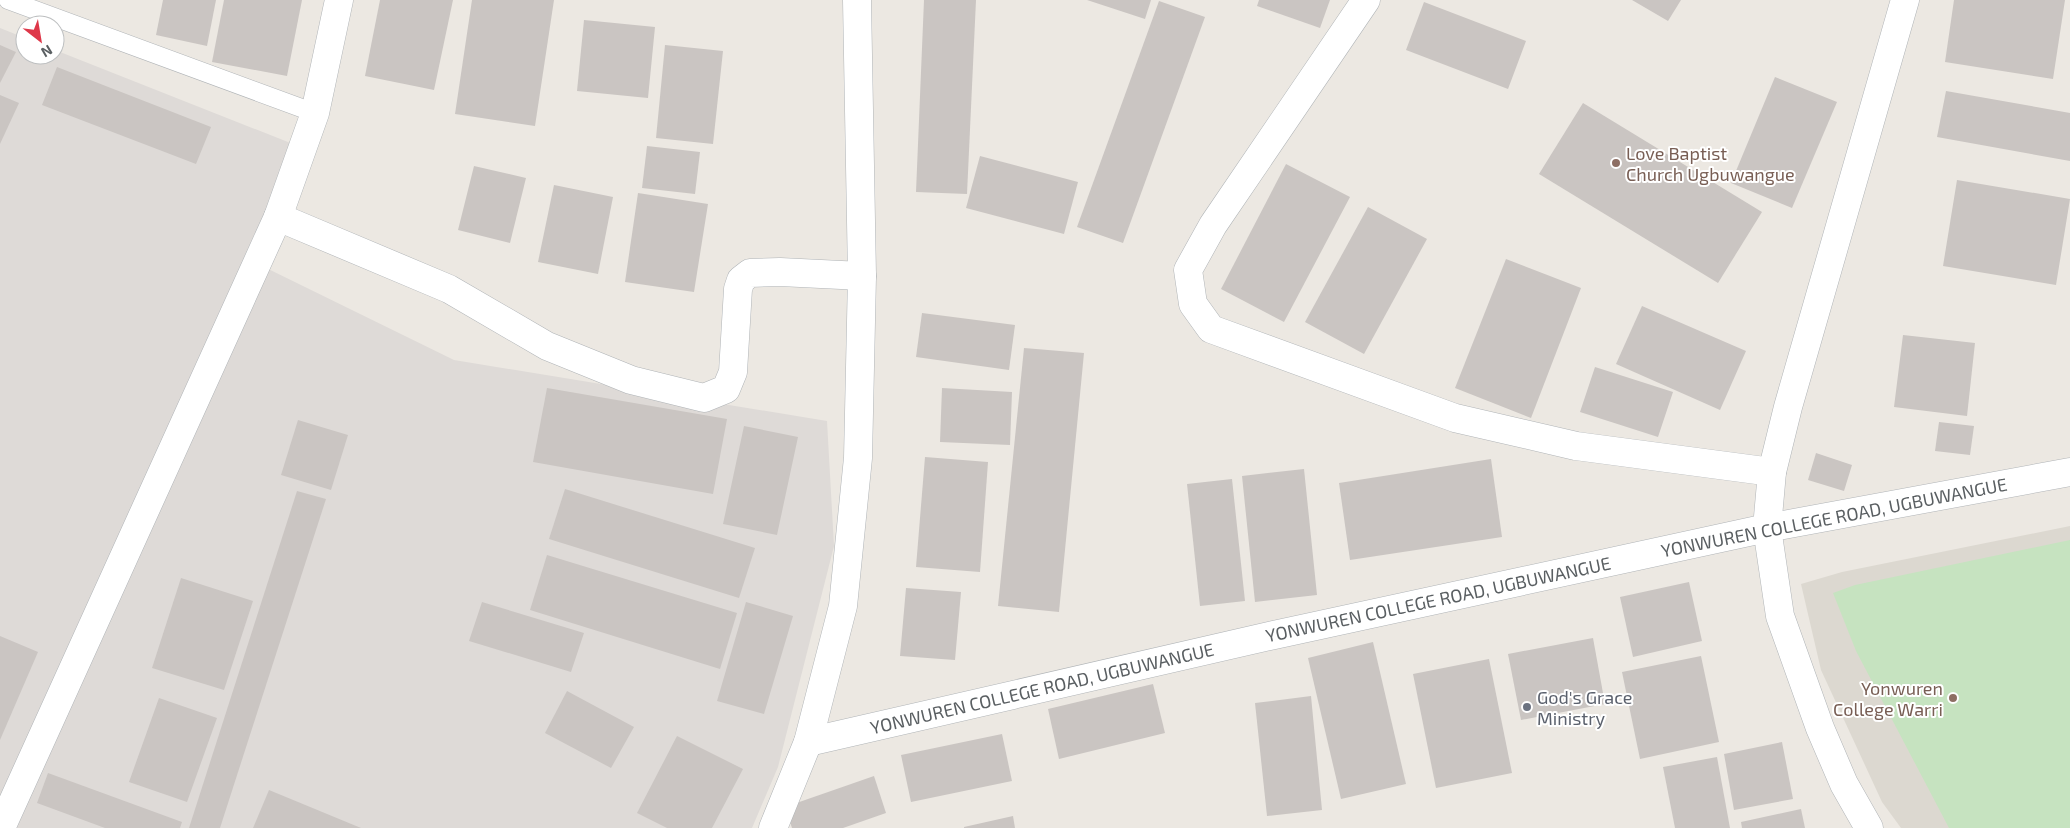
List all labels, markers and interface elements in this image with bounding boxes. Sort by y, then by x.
north arrow [15,15,65,65]
text: N [38,42,56,61]
place label: Love Baptist Church Ugbuwangue [1626,142,1795,185]
marker: Love Baptist Church Ugbuwangue [1610,157,1622,169]
street label: YONWUREN COLLEGE ROAD, UGBUWANGUE [1659,473,2009,561]
street label: YONWUREN COLLEGE ROAD, UGBUWANGUE [1263,552,1613,646]
street label: YONWUREN COLLEGE ROAD, UGBUWANGUE [868,638,1216,738]
place label: Yonwuren College Warri [1833,677,1943,720]
place label: God's Grace Ministry [1537,686,1633,729]
marker: Yonwuren College Warri [1947,692,1959,704]
marker: God's Grace Ministry [1521,701,1533,713]

